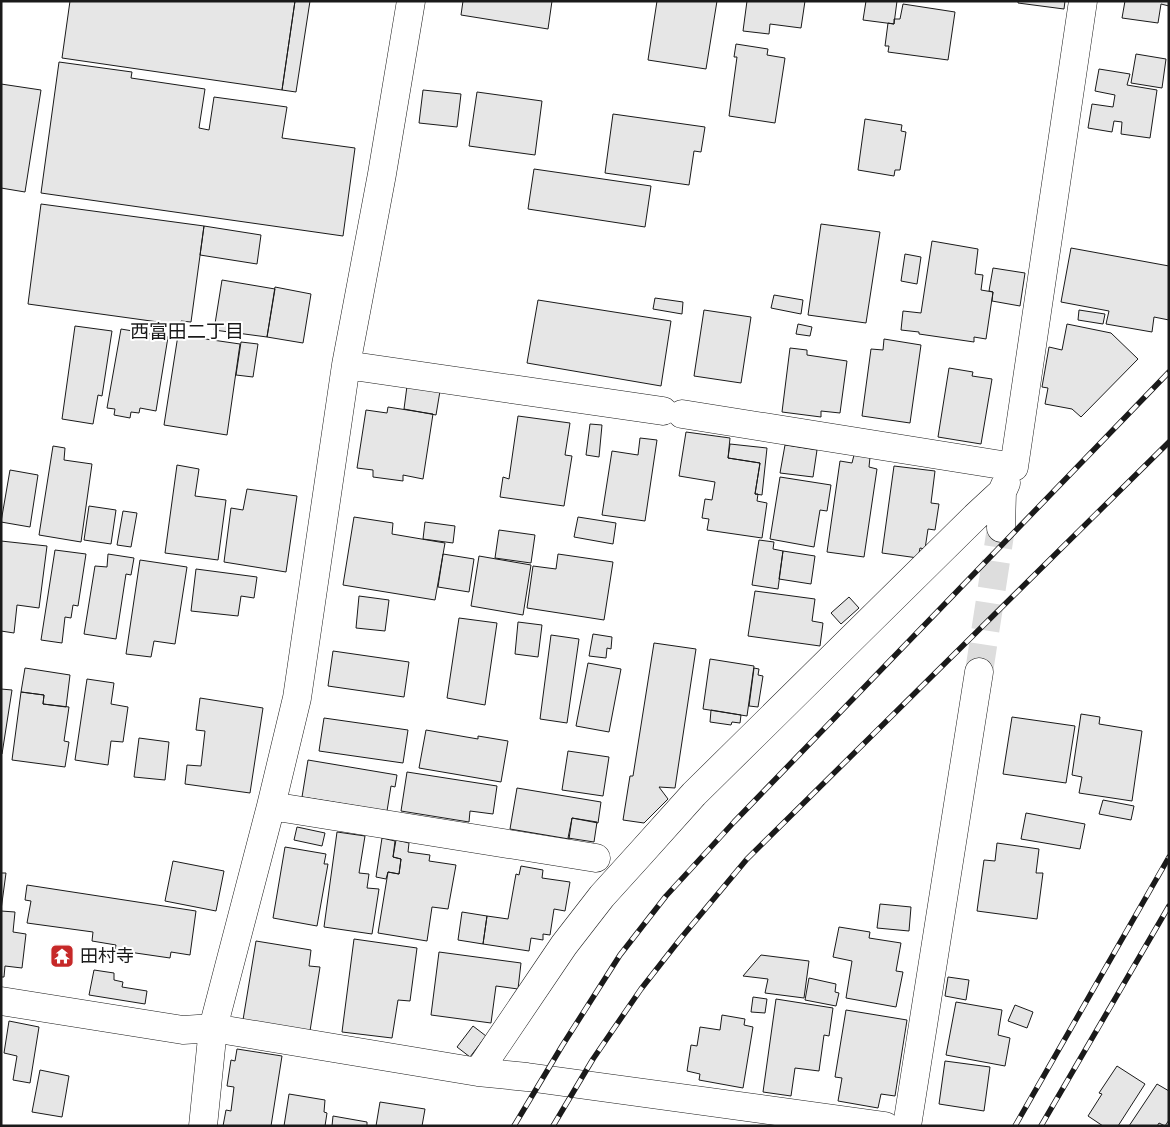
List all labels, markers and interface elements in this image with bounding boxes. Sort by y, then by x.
district label: 西富田二丁目 [130,320,244,343]
temple icon: 田村寺 [49,943,75,969]
place label: 田村寺 [80,945,134,967]

